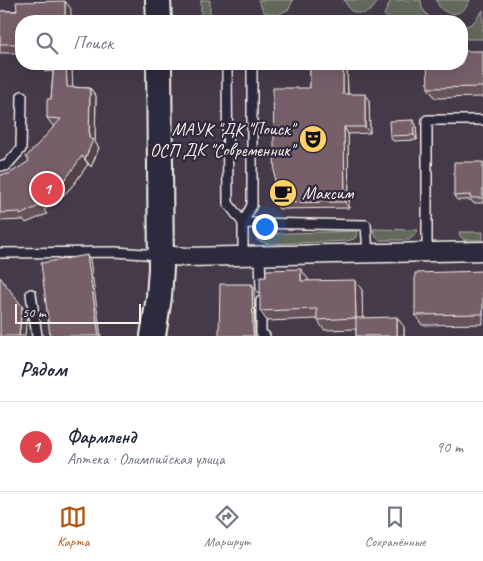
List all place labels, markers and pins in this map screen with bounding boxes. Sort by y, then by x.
place label: МАУК "ДК "Поиск" ОСП ДК "Современник" [150,118,298,161]
theatre icon: МАУК "ДК "Поиск" ОСП ДК "Современник" [298,124,328,154]
pin: 1 [31,170,63,208]
cafe icon: Максим [268,178,298,208]
place label: Максим [302,182,355,204]

